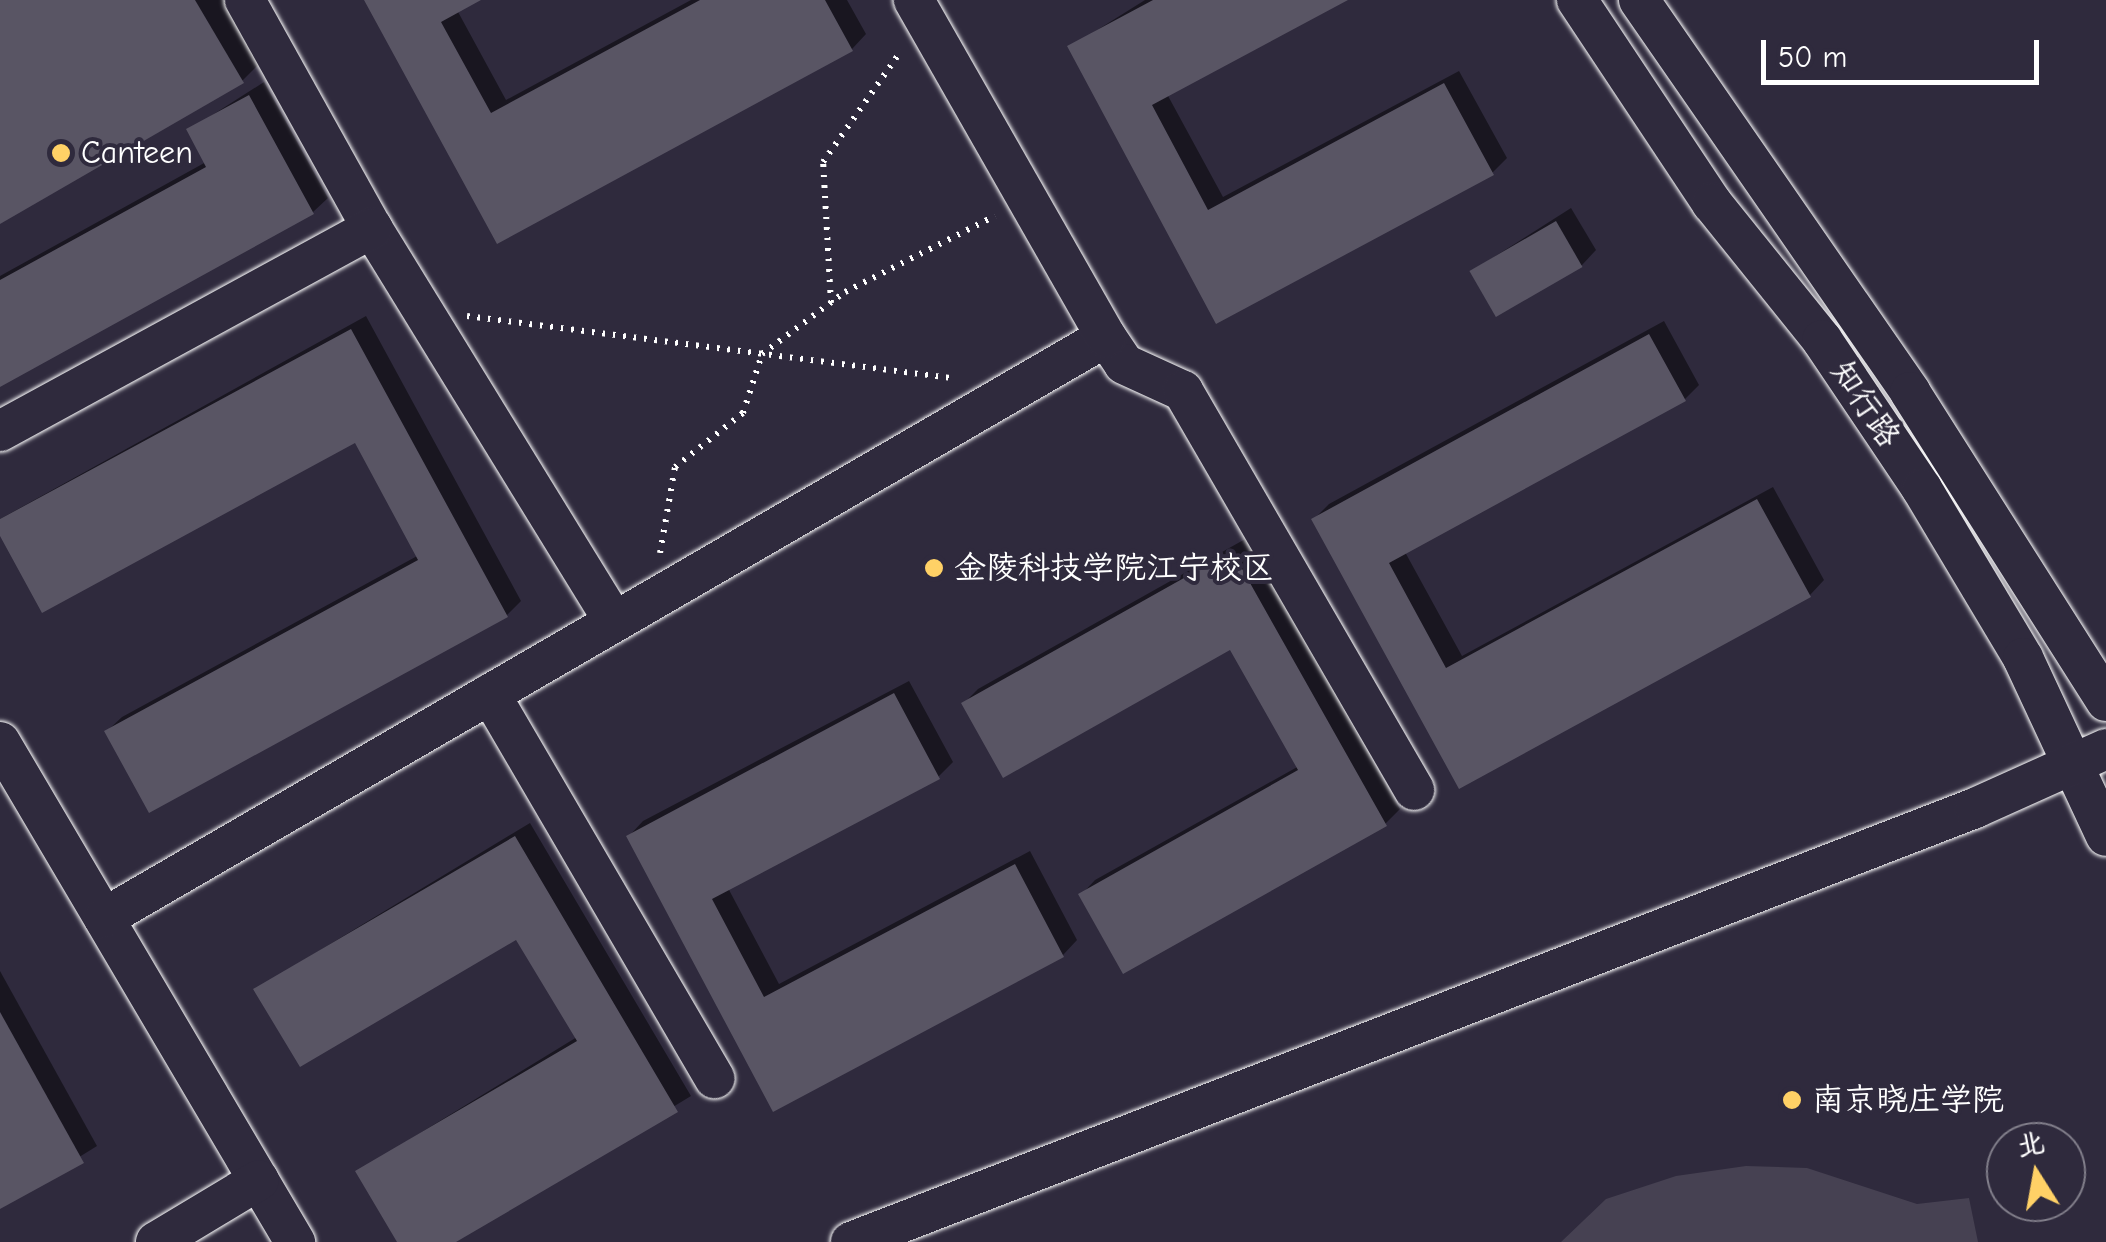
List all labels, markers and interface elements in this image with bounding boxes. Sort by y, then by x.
scale bar [1766,20,2044,82]
text: 50 m [1778,40,1847,75]
place label: Canteen [81,134,193,172]
marker: Canteen [50,142,72,164]
street label: 知行路 [1822,353,1908,455]
place label: 金陵科技学院江宁校区 [954,549,1274,587]
marker: 金陵科技学院江宁校区 [923,557,945,579]
place label: 南京晓庄学院 [1812,1081,2004,1119]
marker: 南京晓庄学院 [1781,1089,1803,1111]
north arrow [1986,1122,2086,1222]
text: 北 [2014,1126,2047,1163]

